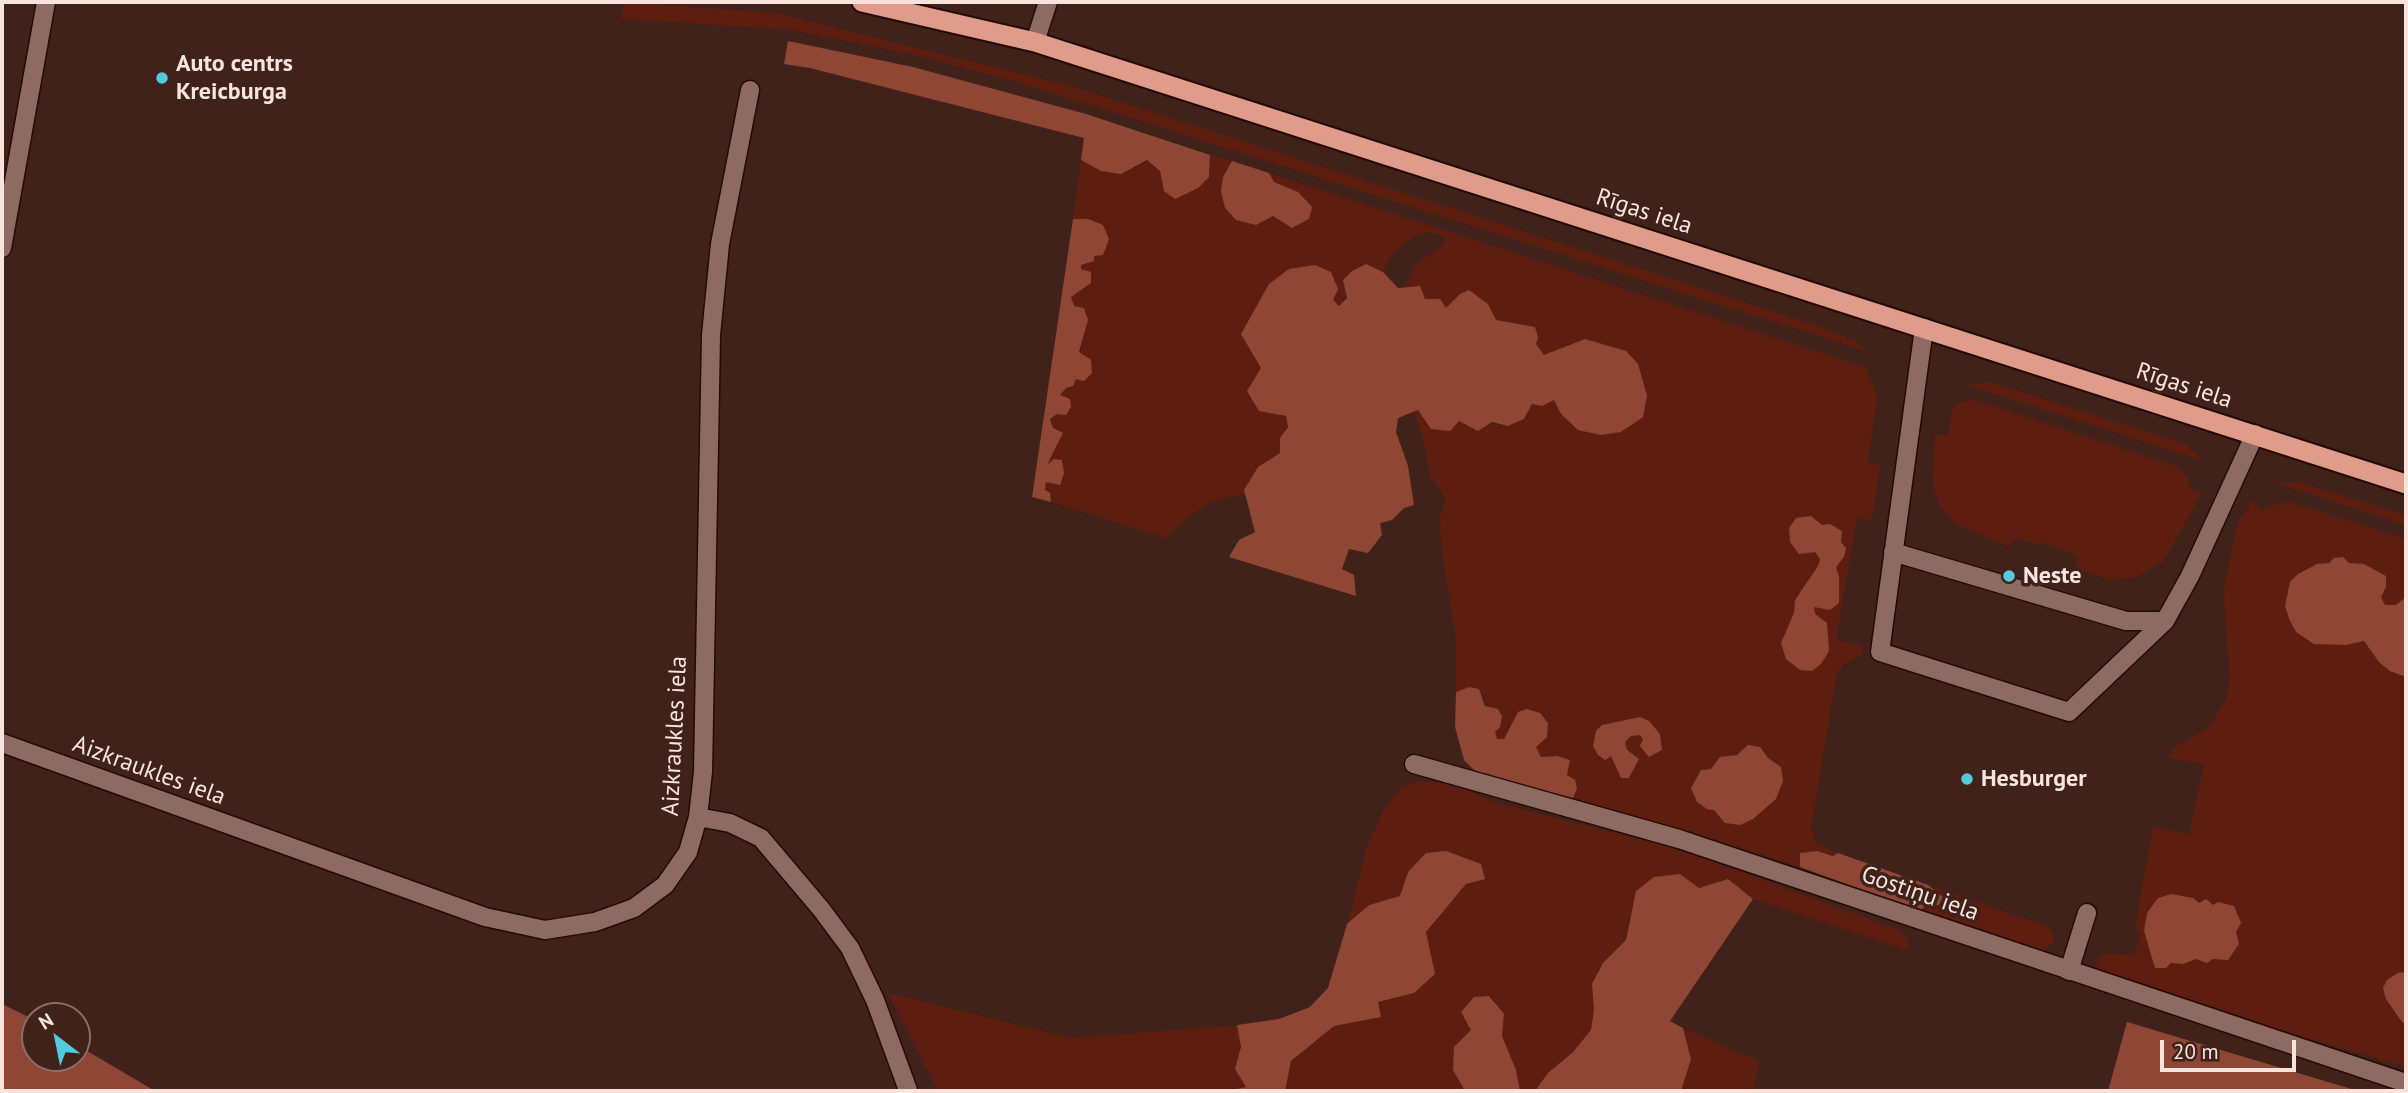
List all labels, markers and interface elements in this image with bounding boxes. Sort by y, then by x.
place label: Auto centrs Kreicburga [176,50,293,106]
marker: Auto centrs Kreicburga [154,70,170,86]
street label: Rīgas iela [1592,183,1696,241]
street label: Rīgas iela [2132,357,2236,415]
place label: Neste [2023,562,2082,590]
marker: Neste [2001,568,2017,584]
street label: Aizkraukles iela [656,655,694,817]
street label: Aizkraukles iela [69,730,229,812]
place label: Hesburger [1981,765,2087,793]
marker: Hesburger [1959,771,1975,787]
street label: Gostiņu iela [1858,860,1982,928]
north arrow [21,1002,91,1072]
text: N [34,1007,58,1034]
scale bar [2163,1026,2300,1070]
text: 20 m [2173,1038,2219,1065]

